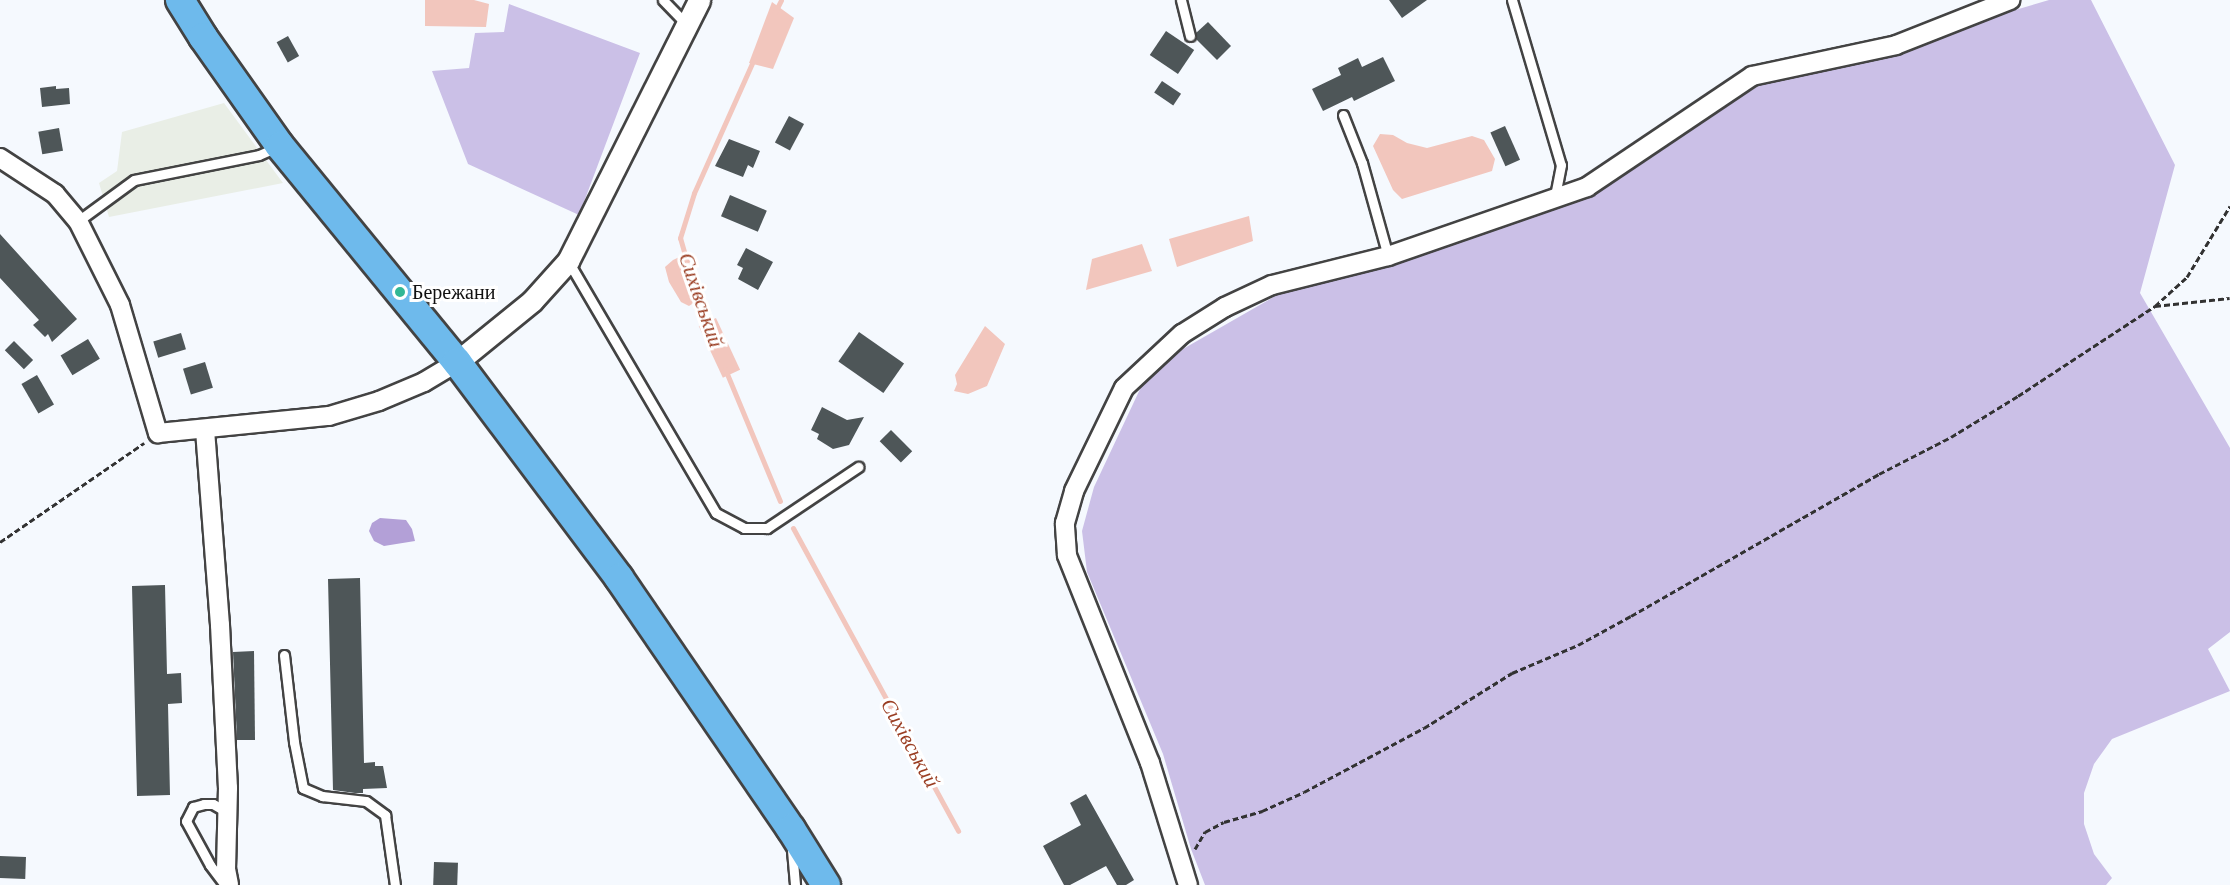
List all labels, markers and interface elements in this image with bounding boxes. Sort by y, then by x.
water label: Сихівський [673,249,729,351]
place label: Бережани [412,280,495,304]
marker: Бережани [393,285,407,299]
water label: Сихівський [875,694,945,792]

